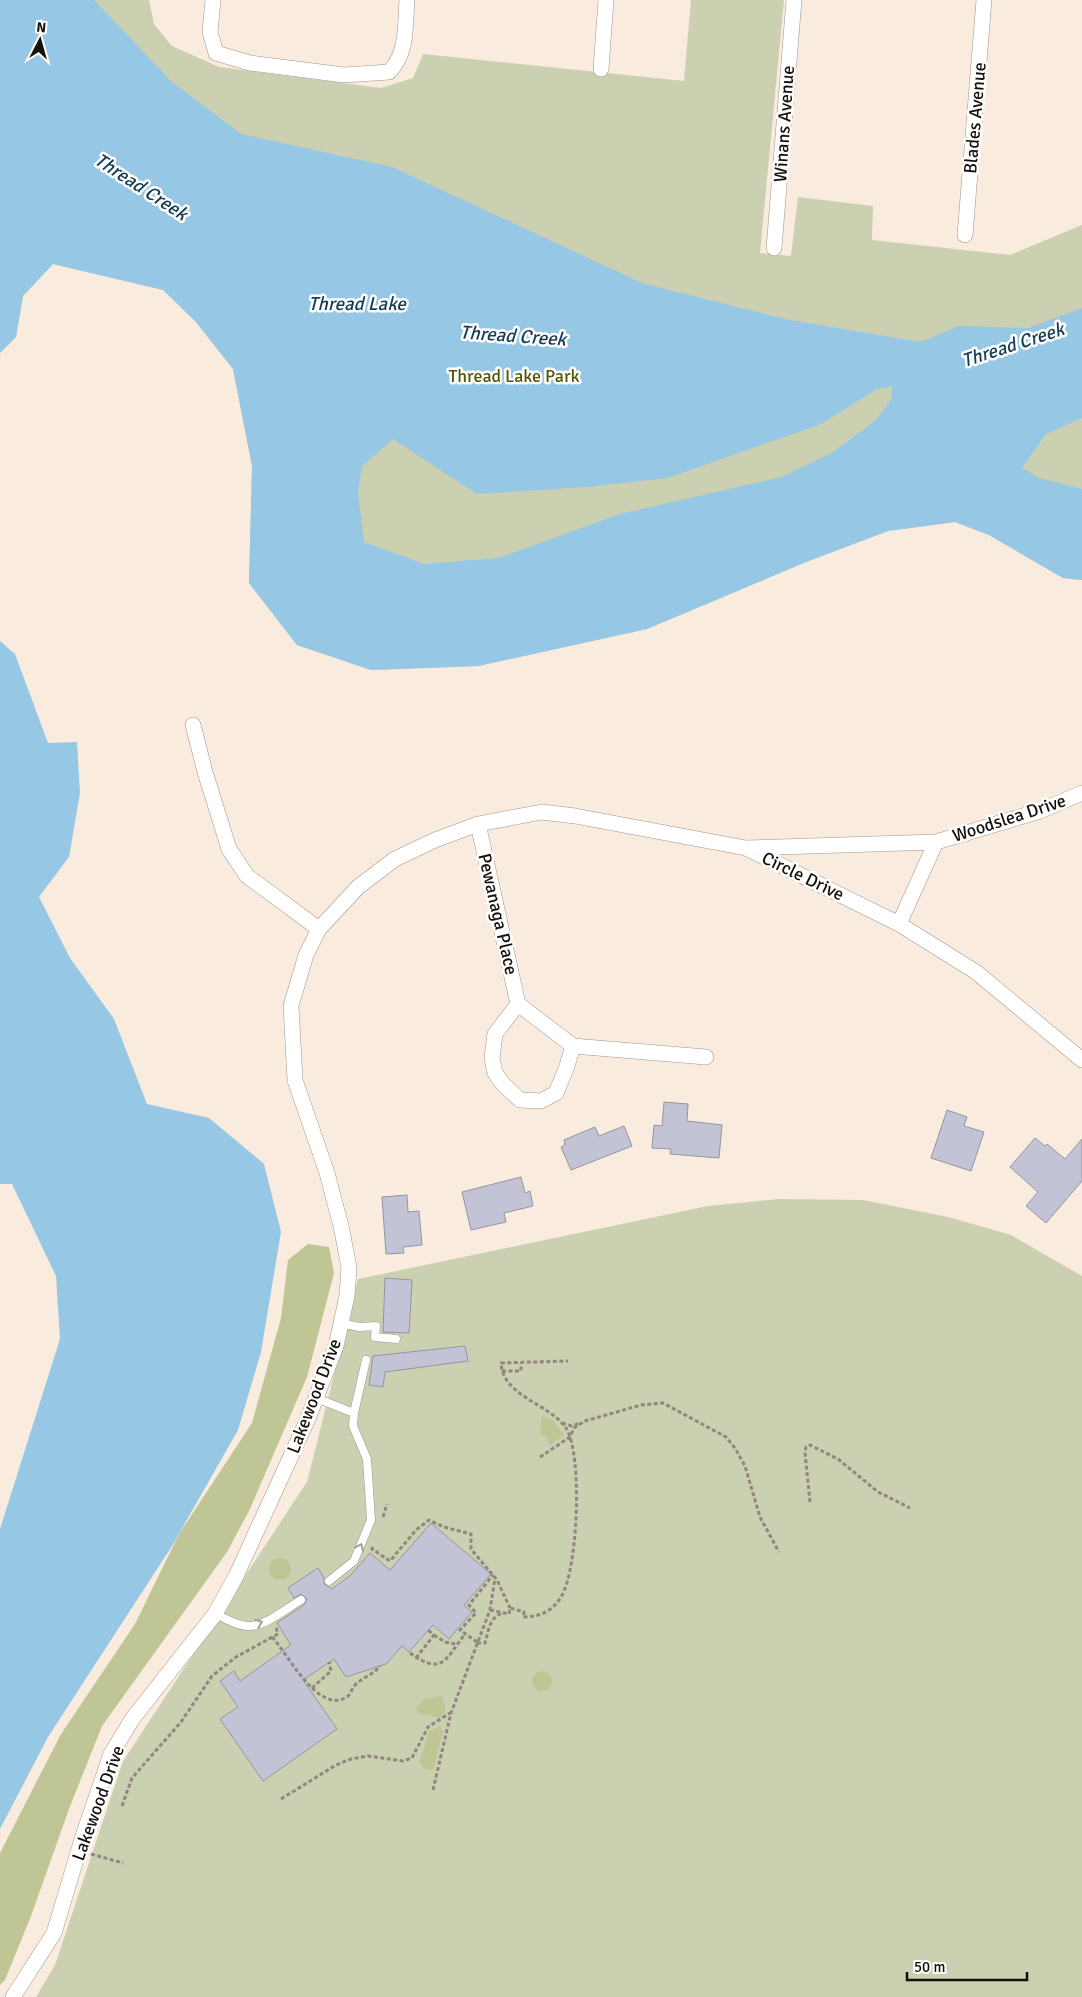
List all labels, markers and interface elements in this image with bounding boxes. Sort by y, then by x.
north arrow [15,15,65,65]
text: N [36,19,47,37]
street label: Blades Avenue [959,61,991,175]
street label: Winans Avenue [769,65,799,183]
water label: Thread Creek [90,148,193,227]
water label: Thread Lake [308,292,407,316]
water label: Thread Creek [959,317,1069,373]
water label: Thread Creek [459,320,568,352]
park label: Thread Lake Park [448,365,580,387]
street label: Woodslea Drive [949,789,1069,847]
street label: Circle Drive [758,847,848,905]
street label: Pewanaga Place [473,851,523,977]
street label: Lakewood Drive [282,1336,346,1456]
one-way arrow [353,1543,364,1552]
one-way arrow [255,1618,263,1628]
street label: Lakewood Drive [67,1742,129,1864]
scale bar [907,1950,1027,1982]
text: 50 m [914,1958,945,1976]

